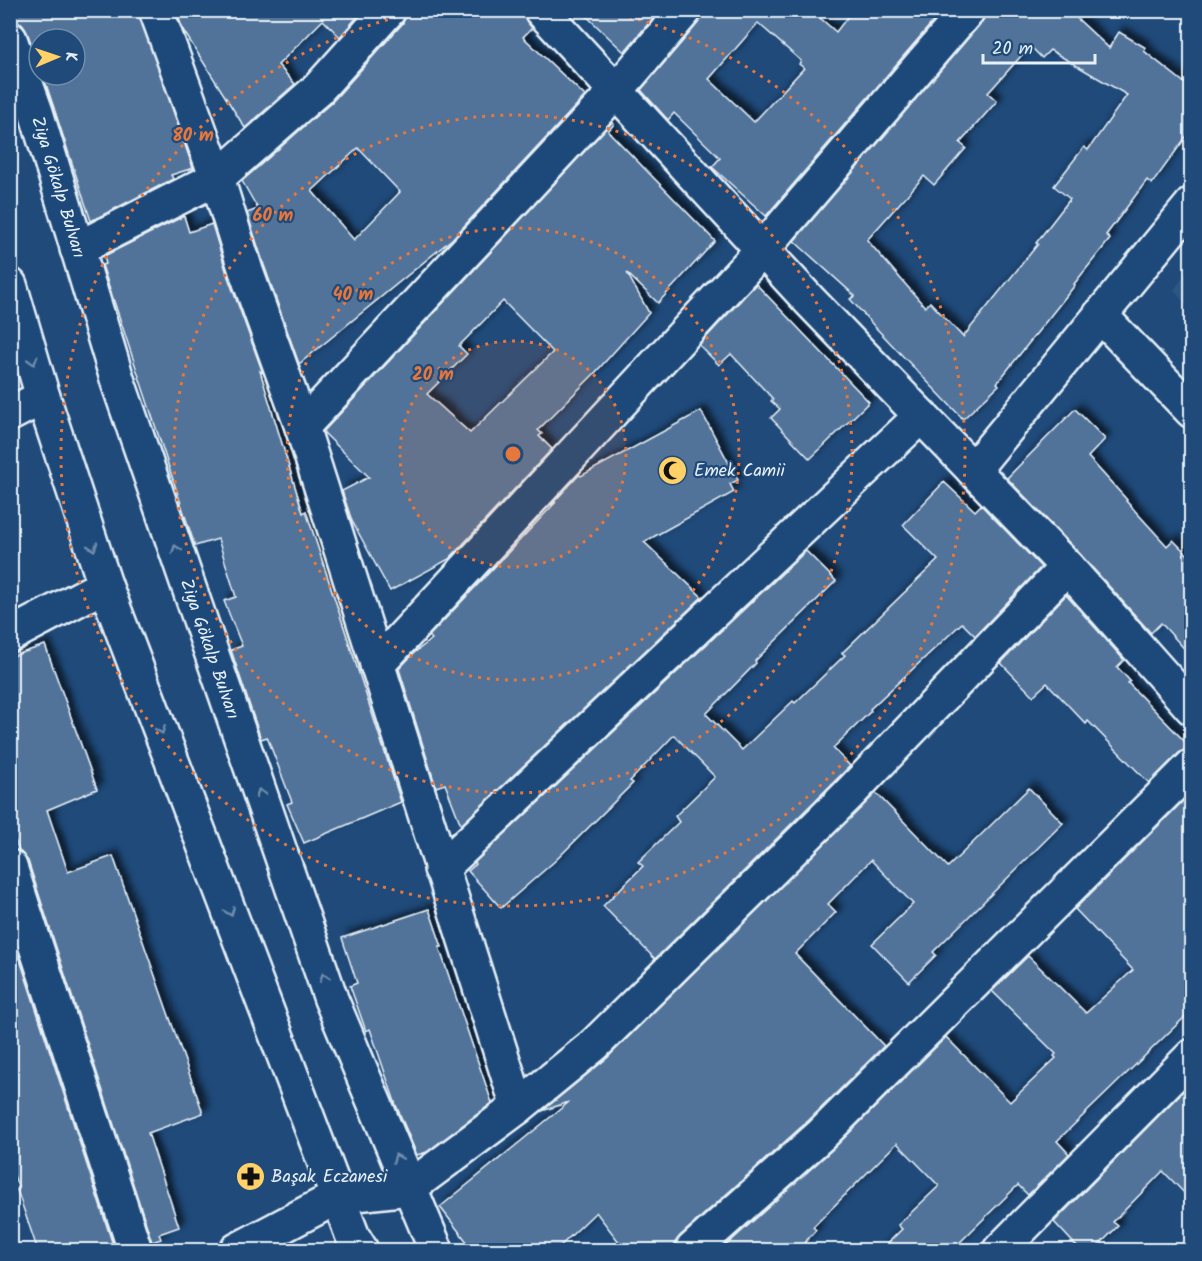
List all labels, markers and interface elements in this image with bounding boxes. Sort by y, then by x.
north arrow [27,27,87,87]
scale bar [983,27,1096,65]
text: 20 m [992,35,1033,64]
text: K [58,51,83,62]
street label: Ziya Gökalp Bulvarı [22,113,93,262]
text: 80 m [172,122,214,151]
text: 60 m [253,202,294,231]
text: 40 m [333,281,374,310]
one-way arrow [26,355,38,366]
text: 20 m [412,361,454,390]
centre of rings [503,444,523,464]
mosque icon: Emek Camii [657,454,689,486]
place label: Emek Camii [694,457,785,486]
one-way arrow [86,541,98,552]
one-way arrow [170,544,183,555]
street label: Ziya Gökalp Bulvarı [171,575,246,724]
one-way arrow [153,724,166,735]
one-way arrow [255,788,268,799]
one-way arrow [223,906,235,917]
one-way arrow [318,972,331,983]
one-way arrow [392,1153,404,1164]
pharmacy icon: Başak Eczanesi [234,1160,266,1192]
place label: Başak Eczanesi [271,1163,388,1192]

